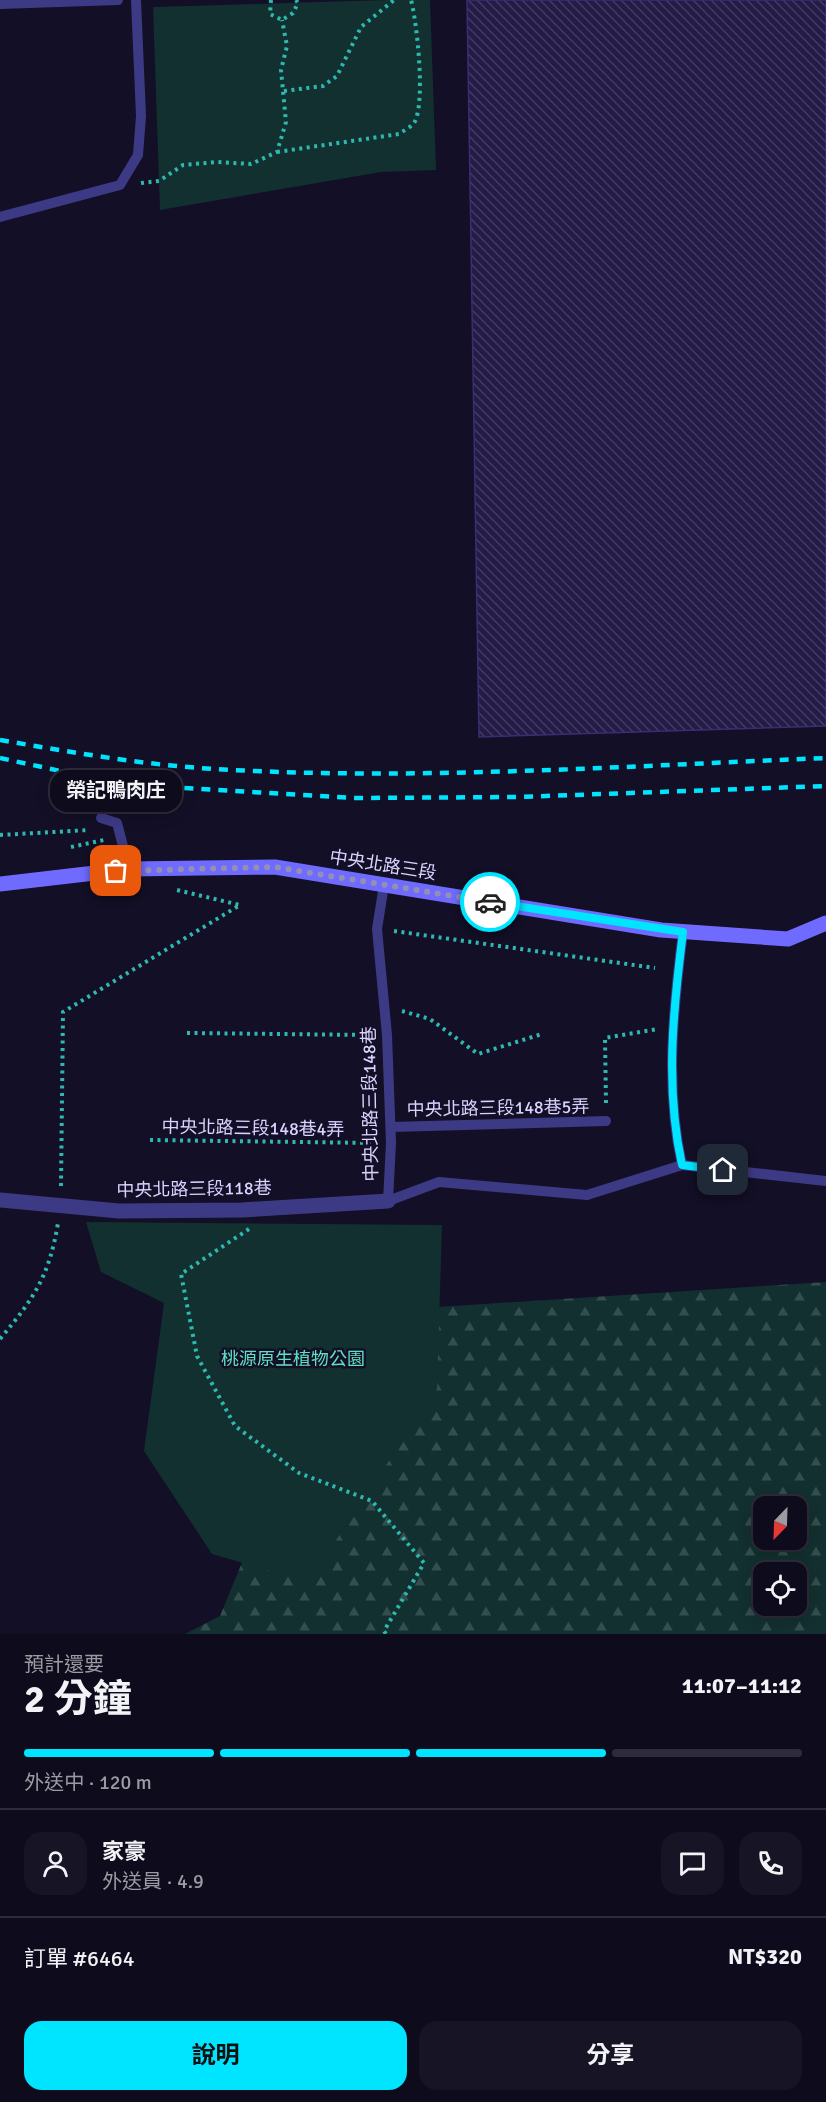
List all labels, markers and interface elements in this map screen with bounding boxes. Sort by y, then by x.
callout: 榮記鴨肉庄 [50,769,182,811]
text: 榮記鴨肉庄 [66,778,166,803]
pin [90,845,141,896]
street label: 中央北路三段 [328,846,438,884]
icon: bag [99,854,132,887]
courier [460,872,520,932]
icon: car [474,886,507,919]
street label: 中央北路三段148巷 [358,1026,382,1182]
street label: 中央北路三段148巷5弄 [406,1095,590,1121]
street label: 中央北路三段148巷4弄 [161,1115,345,1141]
pin [697,1144,748,1195]
icon: home [706,1153,739,1186]
street label: 中央北路三段118巷 [116,1177,272,1201]
park label: 桃源原生植物公園 [221,1348,365,1370]
north arrow [753,1496,807,1550]
map controls [753,1496,807,1616]
button: locate [753,1562,807,1616]
text: 預計還要 [24,1652,104,1677]
text: 11:07–11:12 [682,1672,802,1699]
text: 2 分鐘 [24,1675,132,1723]
text: 外送中 · 120 m [24,1770,152,1795]
button: person [24,1832,87,1895]
button: chat [661,1832,724,1895]
button: phone [739,1832,802,1895]
text: 家豪 [102,1838,146,1865]
text: 外送員 · 4.9 [102,1869,204,1894]
text: NT$320 [728,1943,802,1970]
text: 訂單 #6464 [24,1945,135,1972]
button: 說明 [24,2021,407,2090]
button: 分享 [419,2021,802,2090]

